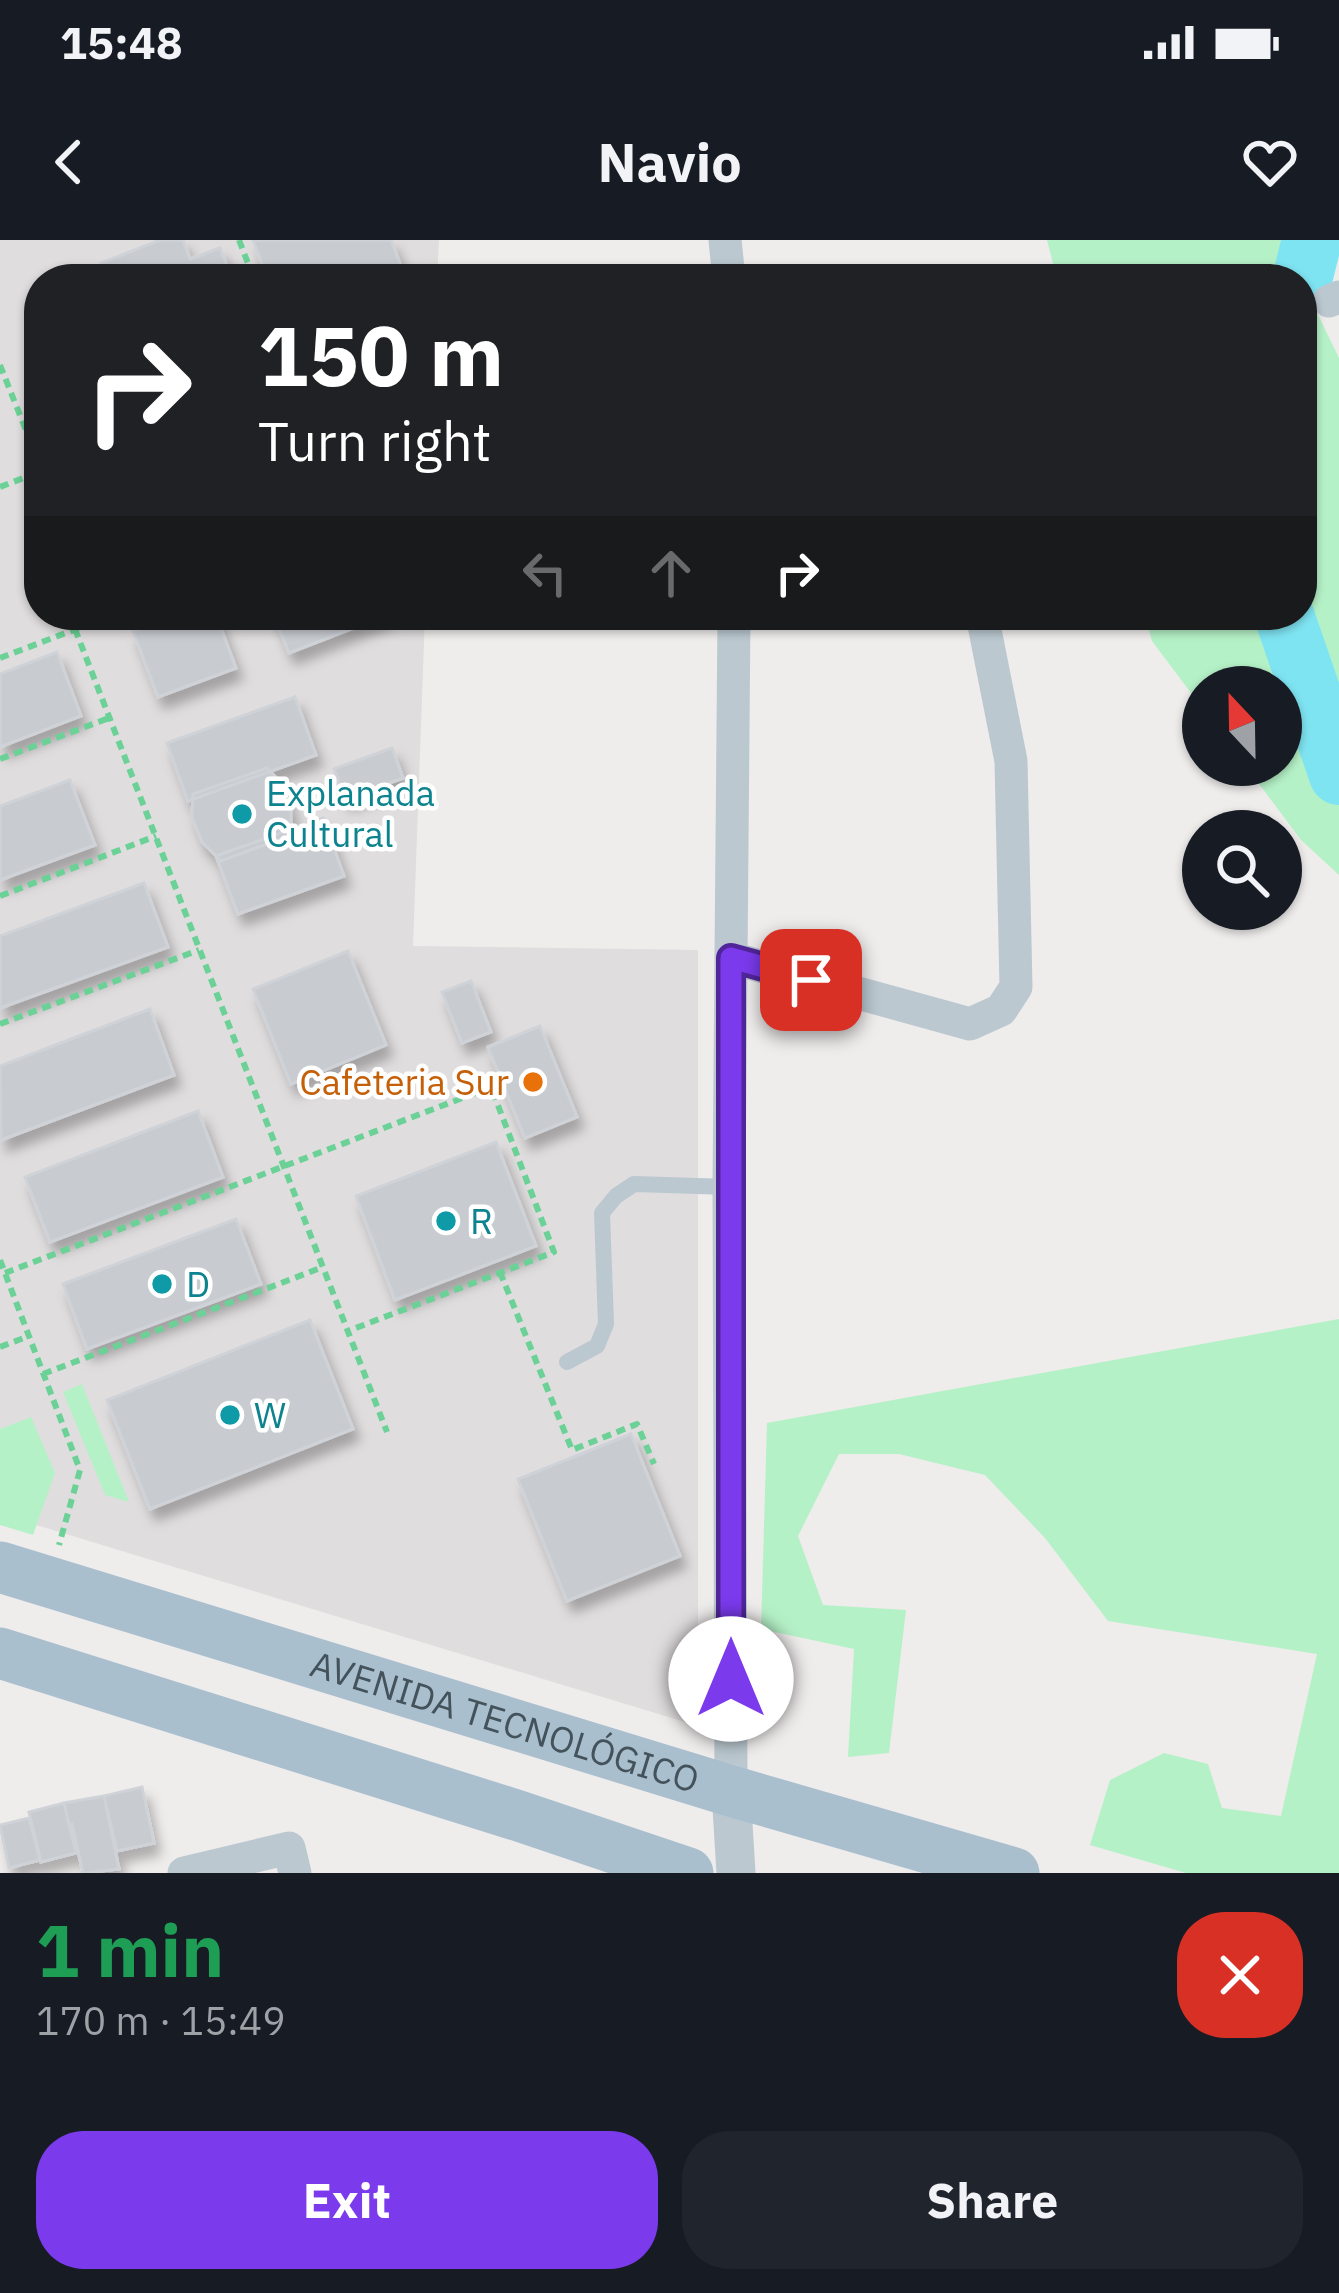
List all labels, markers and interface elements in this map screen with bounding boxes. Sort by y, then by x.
text: 15:48 [60,13,183,71]
text: Navio [597,127,742,197]
icon: back [36,129,102,195]
icon: heart [1237,129,1303,195]
text: 150 m [258,300,504,409]
icon: right [60,312,216,468]
text: Turn right [258,406,492,476]
icon: left [512,540,578,606]
icon: ahead [638,540,704,606]
icon: right [764,540,830,606]
north arrow [1182,666,1302,786]
map controls [1182,666,1302,930]
place label: Explanada Cultural [266,769,435,857]
marker: Explanada Cultural [229,801,255,827]
button: search [1182,810,1302,930]
pin [760,929,862,1031]
icon: arrive [778,947,844,1013]
place label: Cafeteria Sur [299,1058,509,1105]
marker: Cafeteria Sur [520,1069,546,1095]
place label: R [470,1197,493,1244]
marker: R [433,1208,459,1234]
place label: D [186,1260,210,1307]
marker: D [149,1271,175,1297]
place label: W [254,1391,286,1438]
marker: W [217,1402,243,1428]
position arrow [668,1616,794,1742]
street label: AVENIDA TECNOLÓGICO [305,1640,705,1803]
text: 1 min [36,1903,224,1997]
button: close [1177,1912,1303,2038]
text: 170 m · 15:49 [36,1995,286,2046]
button: Exit [36,2131,658,2269]
button: Share [682,2131,1303,2269]

